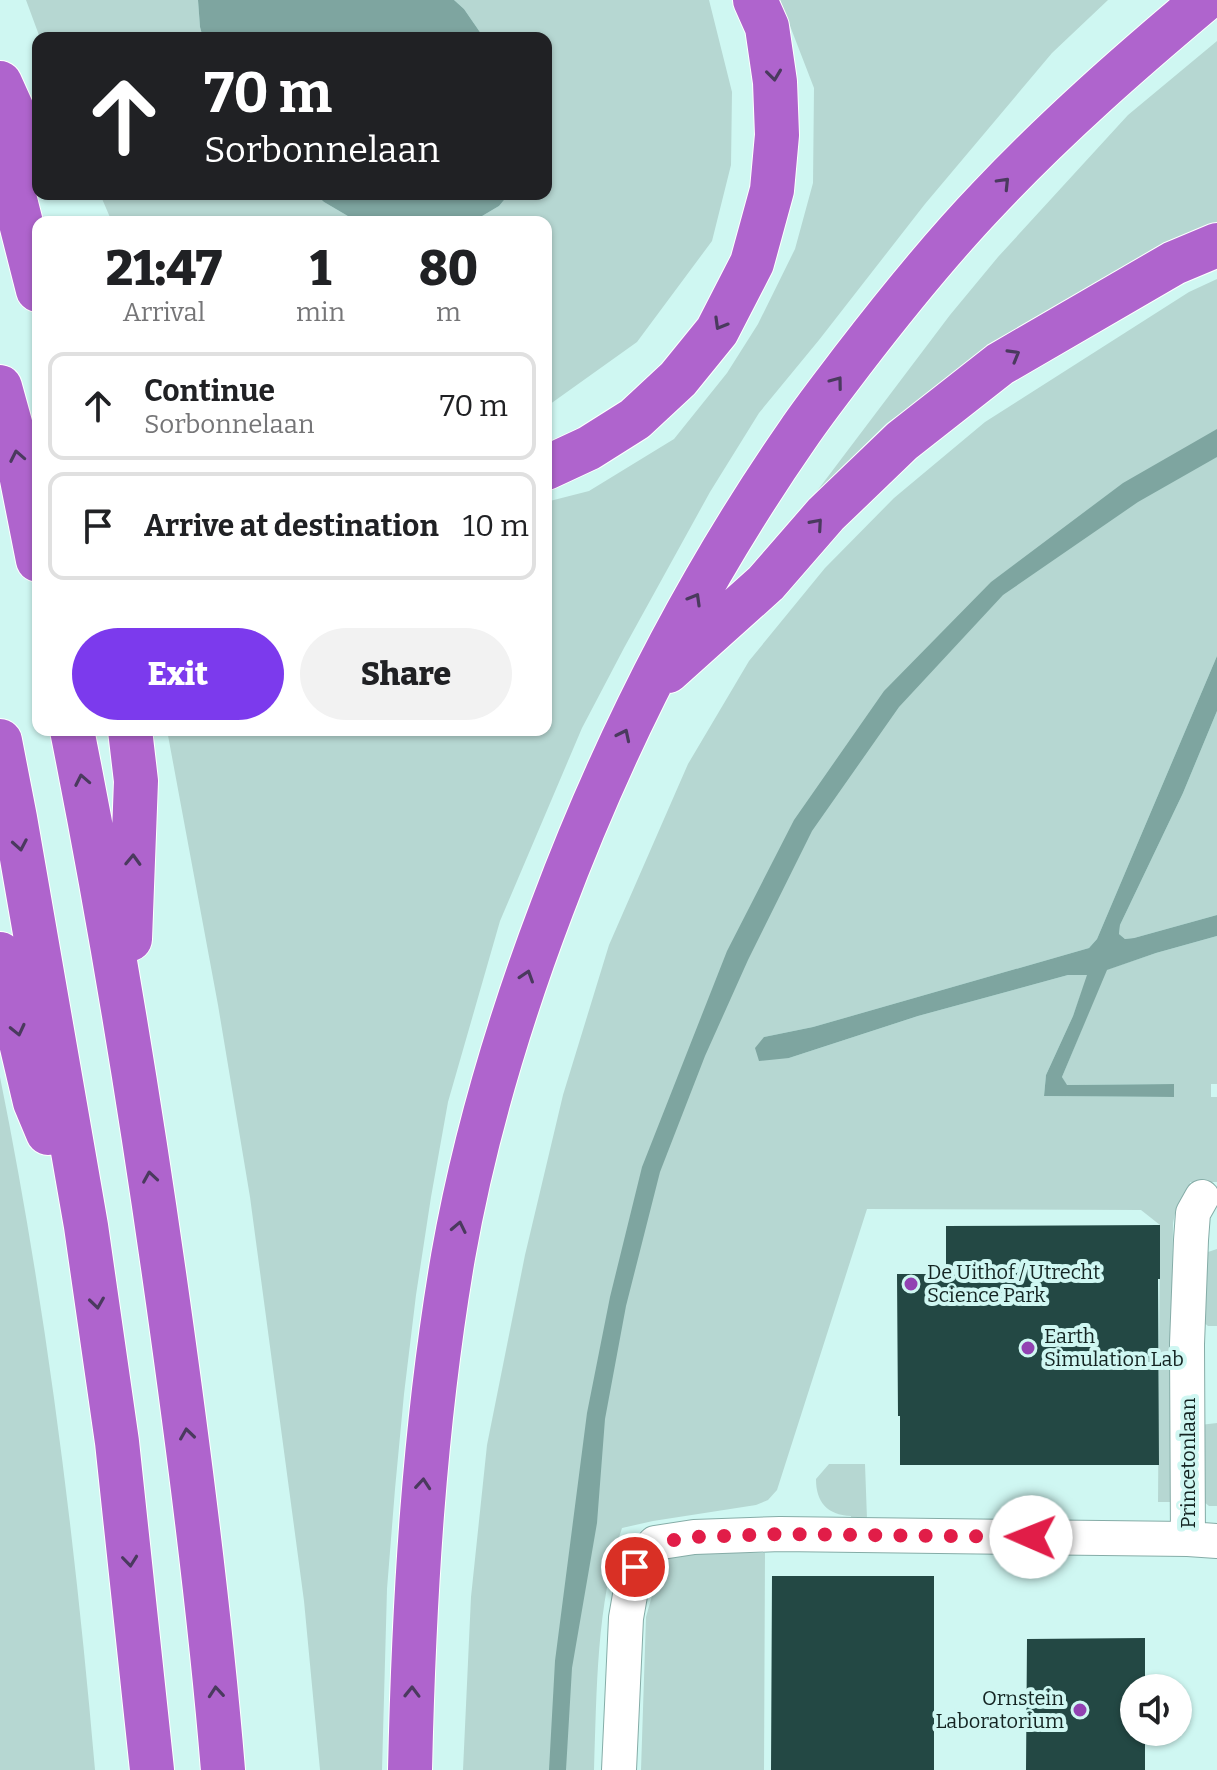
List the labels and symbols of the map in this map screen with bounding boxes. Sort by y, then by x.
one-way arrow [765,69,782,82]
one-way arrow [994,178,1009,192]
one-way arrow [714,315,730,330]
one-way arrow [1005,349,1020,365]
one-way arrow [827,376,841,391]
one-way arrow [9,449,26,463]
one-way arrow [808,519,822,534]
one-way arrow [685,594,701,608]
one-way arrow [614,729,630,743]
one-way arrow [75,773,92,786]
one-way arrow [11,838,28,852]
one-way arrow [124,853,141,866]
one-way arrow [517,970,533,984]
one-way arrow [9,1023,26,1037]
one-way arrow [142,1170,159,1183]
one-way arrow [450,1220,467,1234]
place label: De Uithof / Utrecht Science Park [927,1260,1100,1307]
marker: De Uithof / Utrecht Science Park [902,1275,920,1293]
one-way arrow [89,1297,106,1310]
place label: Earth Simulation Lab [1044,1324,1184,1371]
marker: Earth Simulation Lab [1019,1339,1037,1357]
street label: Princetonlaan [1176,1397,1200,1528]
one-way arrow [179,1427,196,1441]
one-way arrow [415,1477,432,1490]
position arrow [989,1495,1073,1579]
pin [601,1533,669,1601]
one-way arrow [122,1555,139,1568]
one-way arrow [208,1685,225,1698]
one-way arrow [403,1685,420,1698]
place label: Ornstein Laboratorium [936,1686,1064,1733]
marker: Ornstein Laboratorium [1071,1701,1089,1719]

